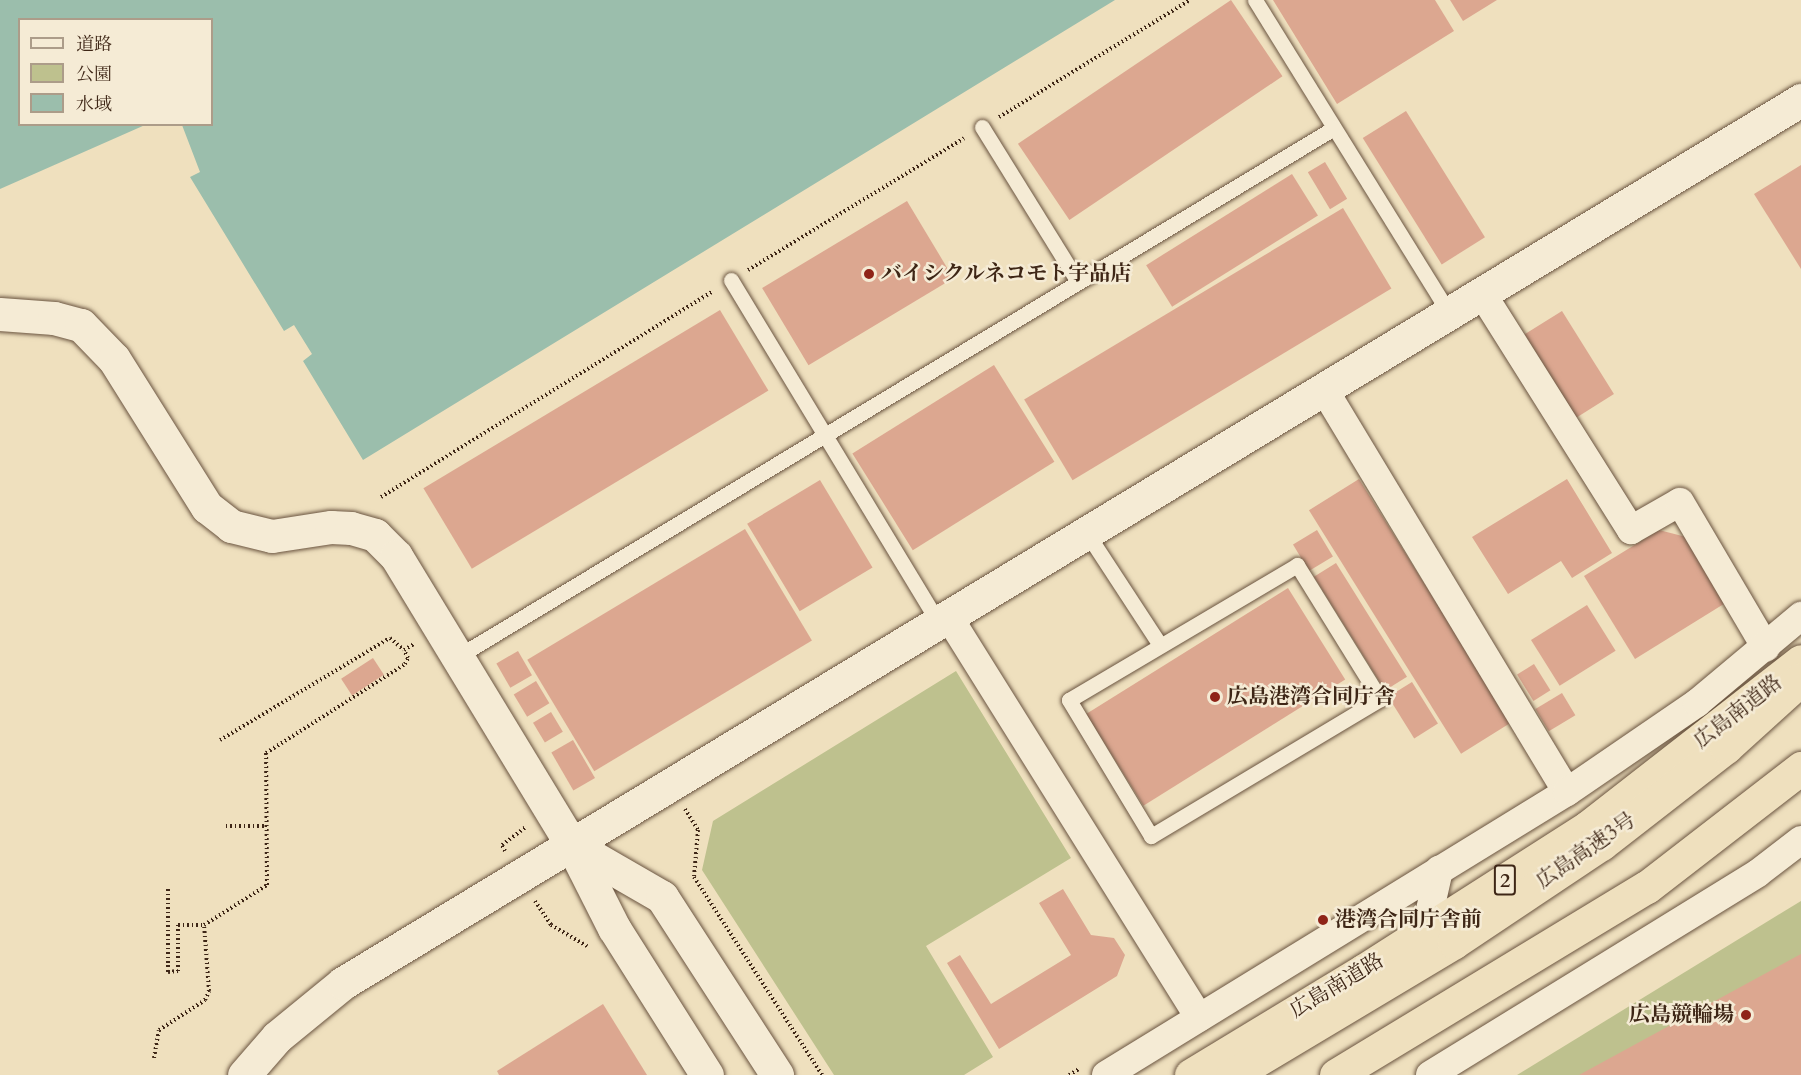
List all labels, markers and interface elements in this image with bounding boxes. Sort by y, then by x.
legend [18,18,213,126]
text: 道路 [76,32,112,57]
text: 公園 [76,62,112,87]
text: 水域 [76,92,112,117]
place label: バイシクルネコモト宇品店 [881,261,1133,287]
marker: バイシクルネコモト宇品店 [862,267,876,281]
street label: 広島南道路 [1689,670,1787,754]
place label: 広島港湾合同庁舎 [1227,684,1395,710]
marker: 広島港湾合同庁舎 [1208,690,1222,704]
street label: 広島高速3号 [1531,807,1641,895]
road number: 2 [1493,863,1517,897]
place label: 港湾合同庁舎前 [1335,907,1482,933]
marker: 港湾合同庁舎前 [1316,913,1330,927]
street label: 広島南道路 [1286,948,1388,1024]
place label: 広島競輪場 [1629,1002,1734,1028]
marker: 広島競輪場 [1739,1008,1753,1022]

